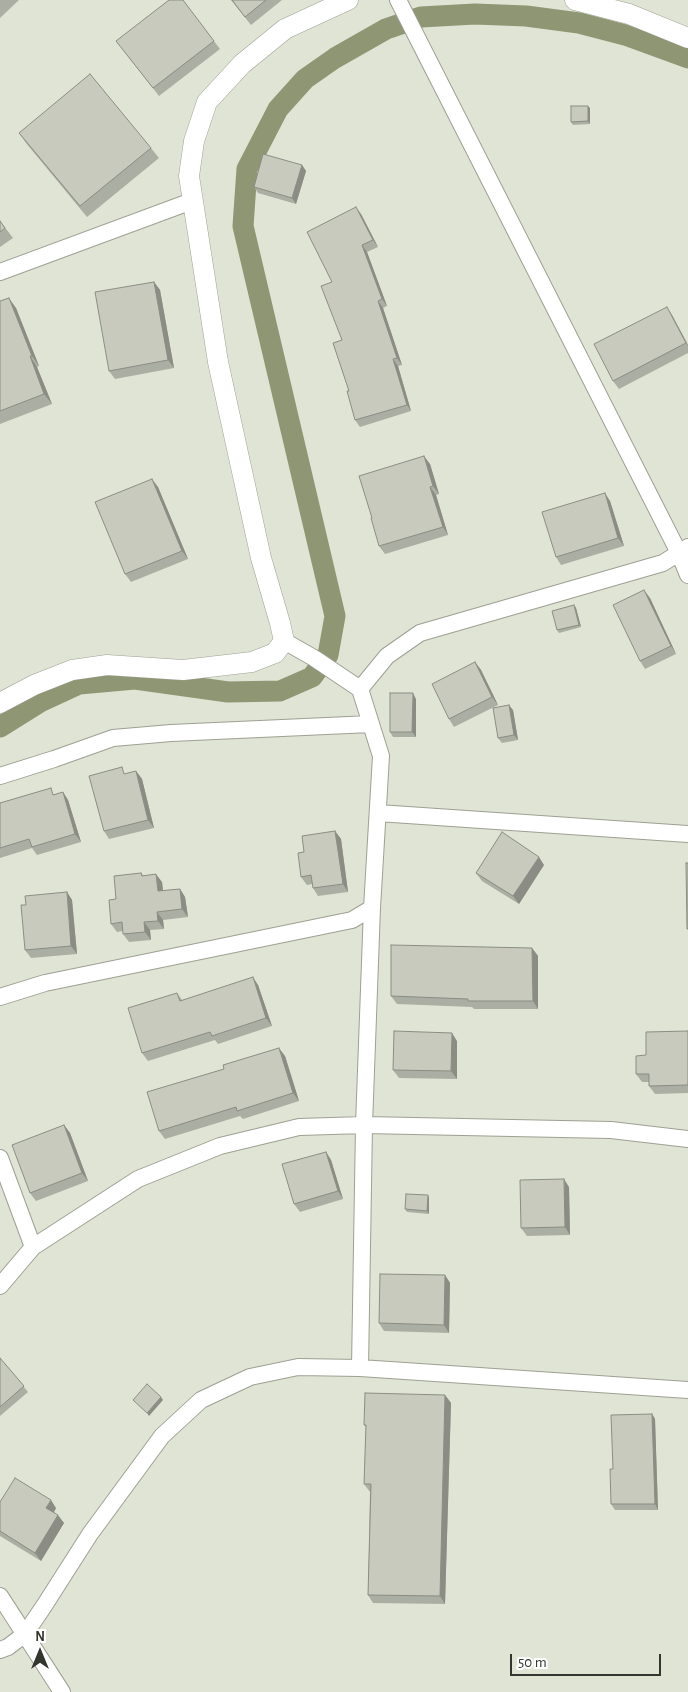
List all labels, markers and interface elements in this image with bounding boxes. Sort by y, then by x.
north arrow [15,1627,65,1677]
text: N [35,1630,45,1644]
scale bar [513,1644,664,1676]
text: 50 m [518,1655,547,1670]

